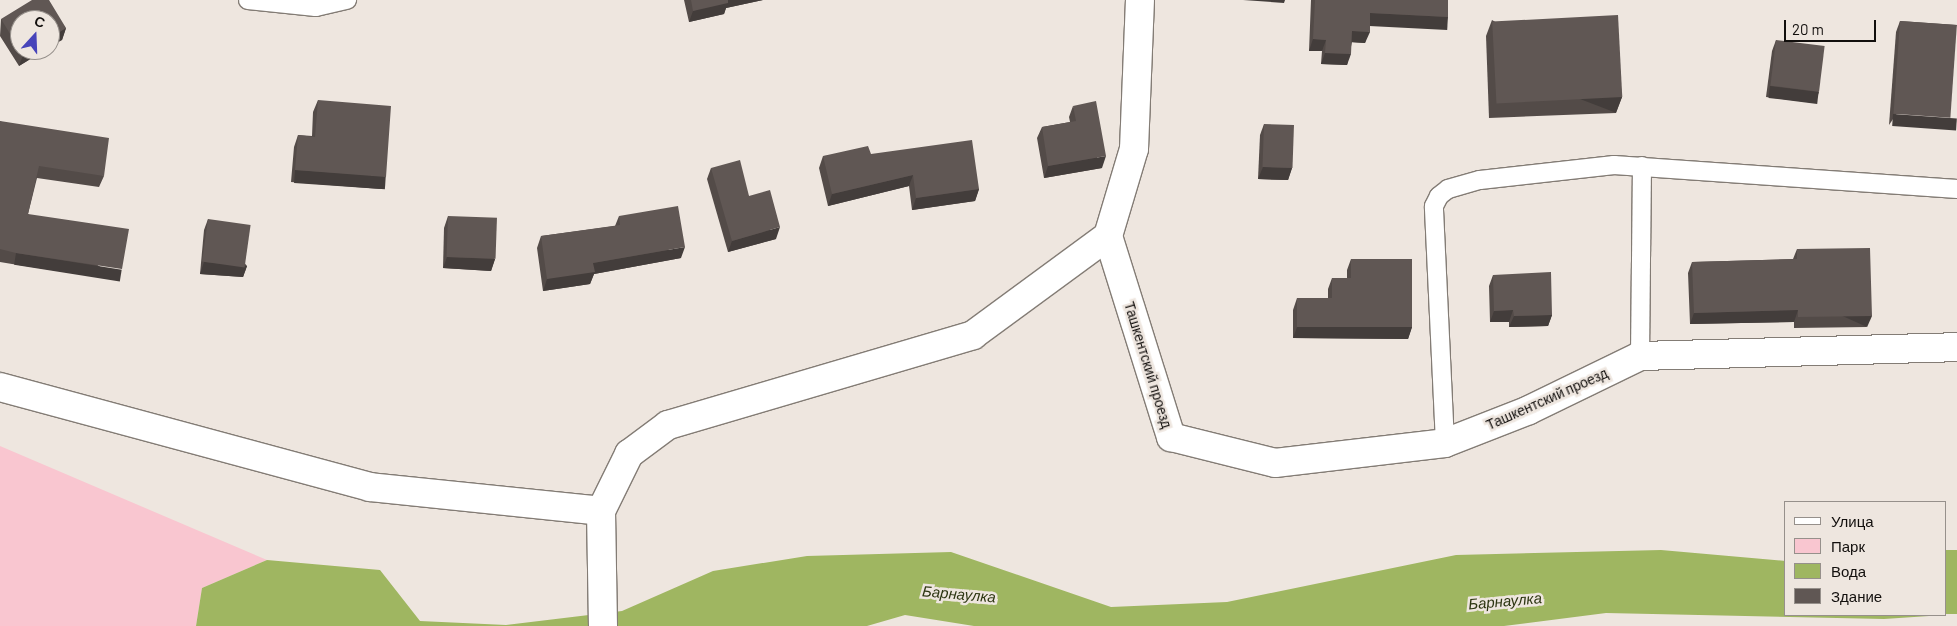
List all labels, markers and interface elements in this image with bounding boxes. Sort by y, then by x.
north arrow [10,10,60,60]
scale bar [1787,10,1880,42]
text: С [32,12,48,31]
text: 20 m [1792,20,1824,38]
street label: Ташкентский проезд [1121,300,1175,430]
street label: Ташкентский проезд [1484,365,1610,433]
legend [1784,501,1947,616]
text: Улица [1831,512,1874,530]
text: Парк [1831,537,1865,555]
text: Вода [1831,562,1866,580]
water label: Барнаулка [921,582,997,606]
text: Здание [1831,587,1882,605]
water label: Барнаулка [1467,589,1543,613]

